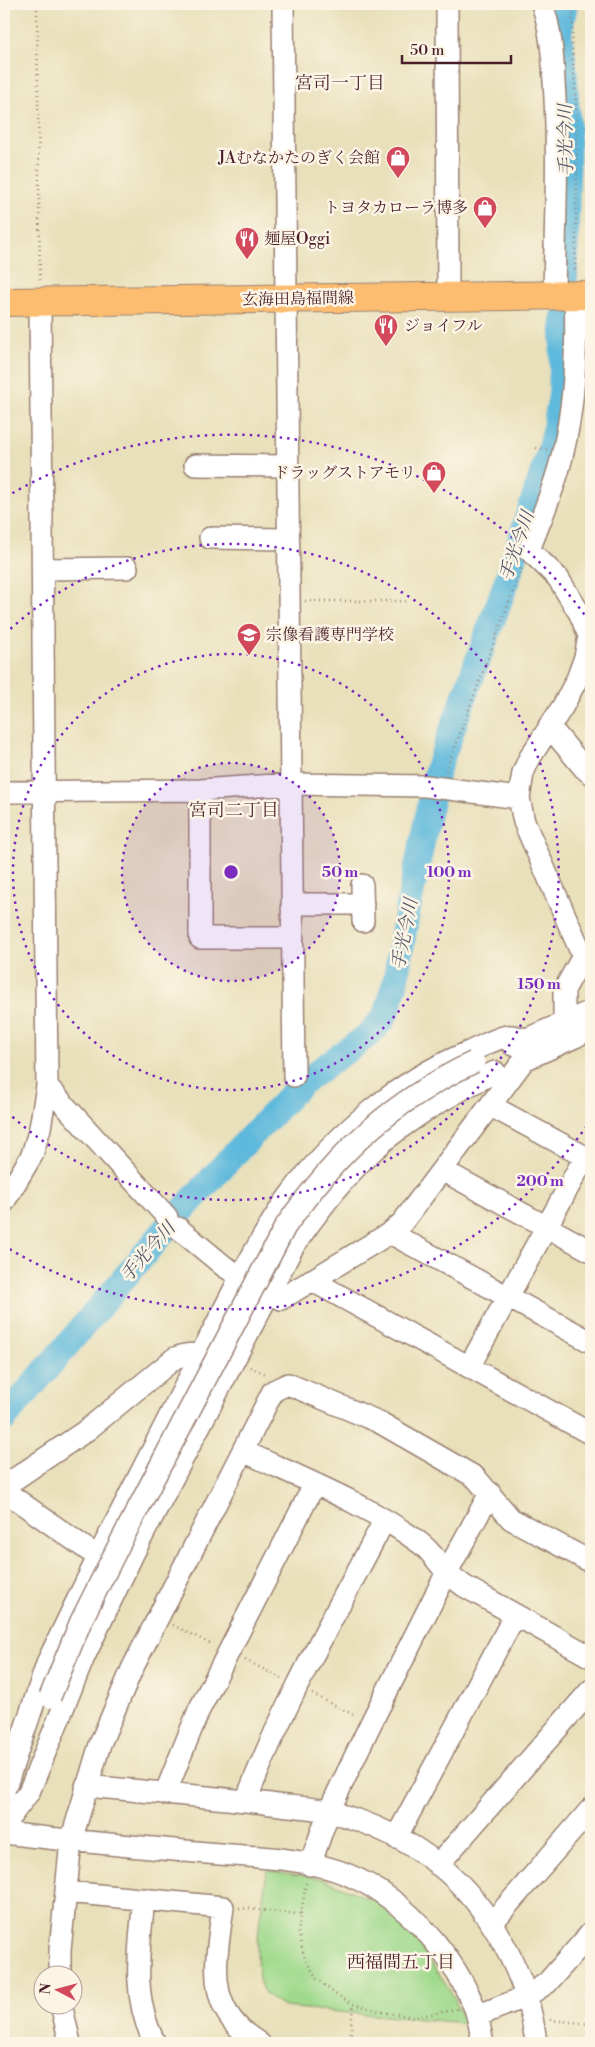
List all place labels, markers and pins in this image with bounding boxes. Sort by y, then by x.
shop icon: JAむなかたのぎく会館 [385,145,411,179]
place label: JAむなかたのぎく会館 [217,148,380,168]
shop icon: トヨタカローラ博多 [472,195,498,229]
place label: トヨタカローラ博多 [324,198,468,218]
restaurant icon: 麺屋Oggi [234,226,260,260]
place label: 麺屋Oggi [264,229,330,249]
restaurant icon: ジョイフル [373,313,399,347]
place label: ジョイフル [404,316,483,336]
shop icon: ドラッグストアモリ [421,460,447,494]
place label: ドラッグストアモリ [274,463,416,483]
school or university icon: 宗像看護専門学校 [236,622,262,656]
place label: 宗像看護専門学校 [266,625,394,645]
centre of rings [222,863,240,881]

